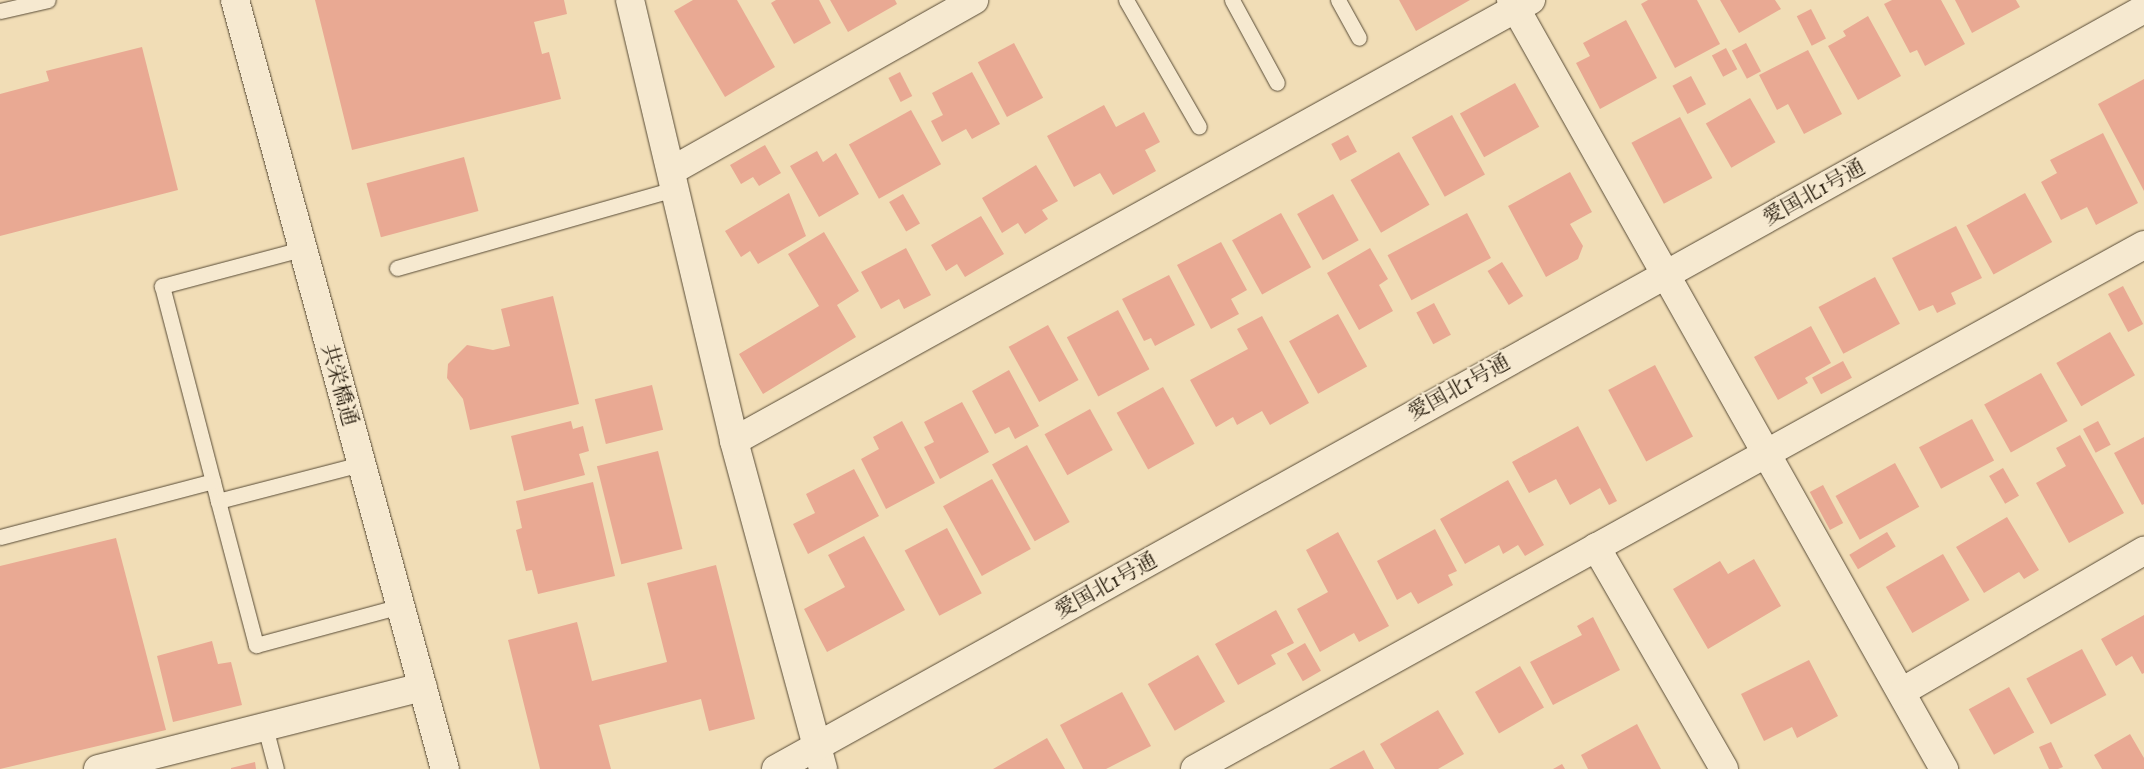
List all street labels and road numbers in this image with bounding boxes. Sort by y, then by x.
street label: 愛国北1号通 [1759,155,1869,231]
street label: 共栄橋通 [315,341,363,429]
street label: 愛国北1号通 [1404,350,1514,426]
street label: 愛国北1号通 [1051,548,1161,624]

